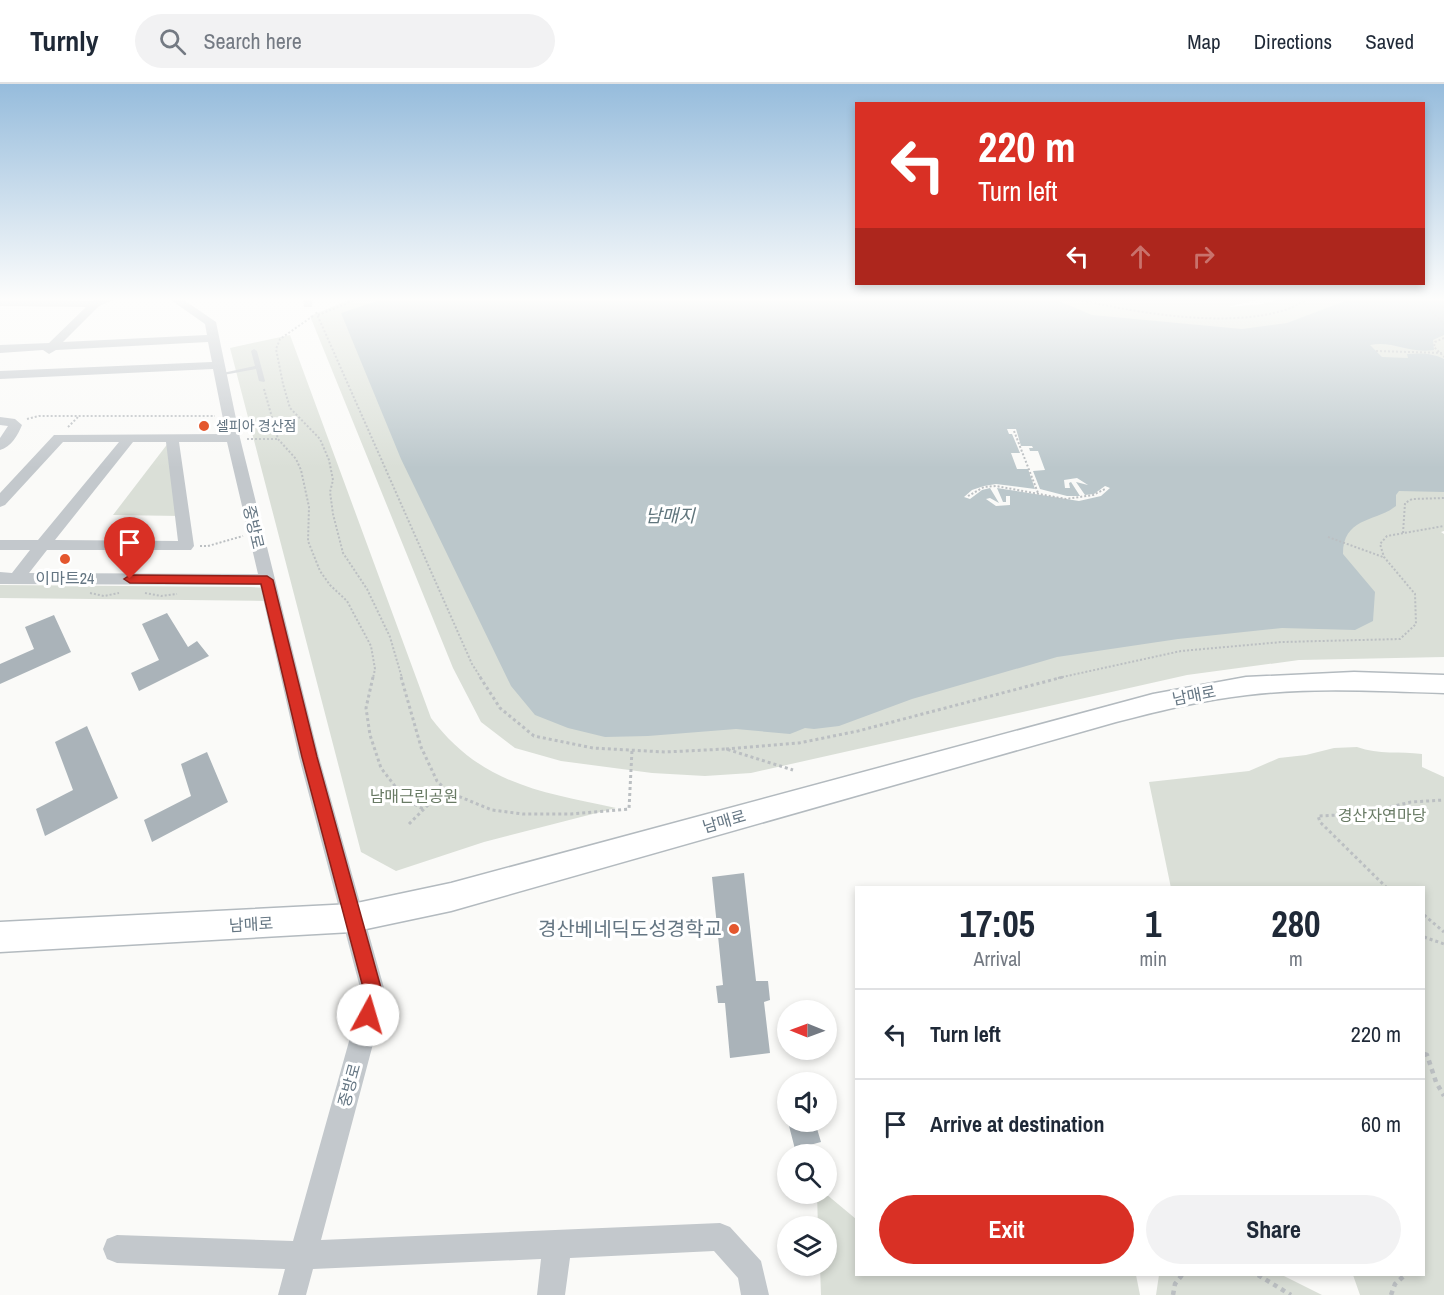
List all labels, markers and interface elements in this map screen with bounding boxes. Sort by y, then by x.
search box [135,14,555,68]
text: Turnly [30,22,99,60]
icon: search [156,25,189,58]
text: Search here [204,26,302,56]
text: Map [1187,27,1221,56]
text: Directions [1254,27,1332,56]
text: Saved [1365,27,1414,56]
text: 220 m [978,119,1076,175]
icon: left [879,126,957,204]
text: Turn left [978,173,1057,209]
icon: left [1061,240,1094,273]
icon: ahead [1124,240,1157,273]
icon: right [1187,240,1220,273]
place label: 셀피아 경산점 [216,417,296,435]
marker: 셀피아 경산점 [197,419,211,433]
street label: 중방로 [238,503,270,551]
water label: 남매지 [645,503,696,528]
pin [104,517,155,579]
icon: arrive [113,526,146,559]
marker: 이마트24 [58,552,72,566]
place label: 이마트24 [36,567,94,589]
street label: 남매로 [1170,680,1218,710]
park label: 남매근린공원 [370,785,458,807]
street label: 남매로 [700,804,749,838]
park label: 경산자연마당 [1338,804,1426,826]
text: 17:05 [959,900,1035,948]
text: 1 [1145,900,1161,948]
text: 280 [1271,900,1321,948]
street label: 남매로 [228,912,274,936]
place label: 경산베네딕도성경학교 [538,915,722,942]
marker: 경산베네딕도성경학교 [727,922,741,936]
text: Arrival [974,945,1021,972]
text: min [1139,945,1167,972]
text: m [1289,945,1303,972]
position arrow [336,983,400,1047]
north arrow [777,1000,837,1060]
map controls [777,1000,837,1276]
icon: left [879,1018,912,1051]
text: Turn left [930,1019,1001,1049]
text: 220 m [1351,1019,1401,1049]
street label: 중방로 [333,1061,365,1109]
button: sound [777,1072,837,1132]
icon: arrive [879,1108,912,1141]
text: Arrive at destination [930,1109,1104,1139]
text: 60 m [1361,1109,1401,1139]
button: search [777,1144,837,1204]
button: Exit [879,1195,1134,1264]
button: Share [1146,1195,1401,1264]
button: layers [777,1216,837,1276]

